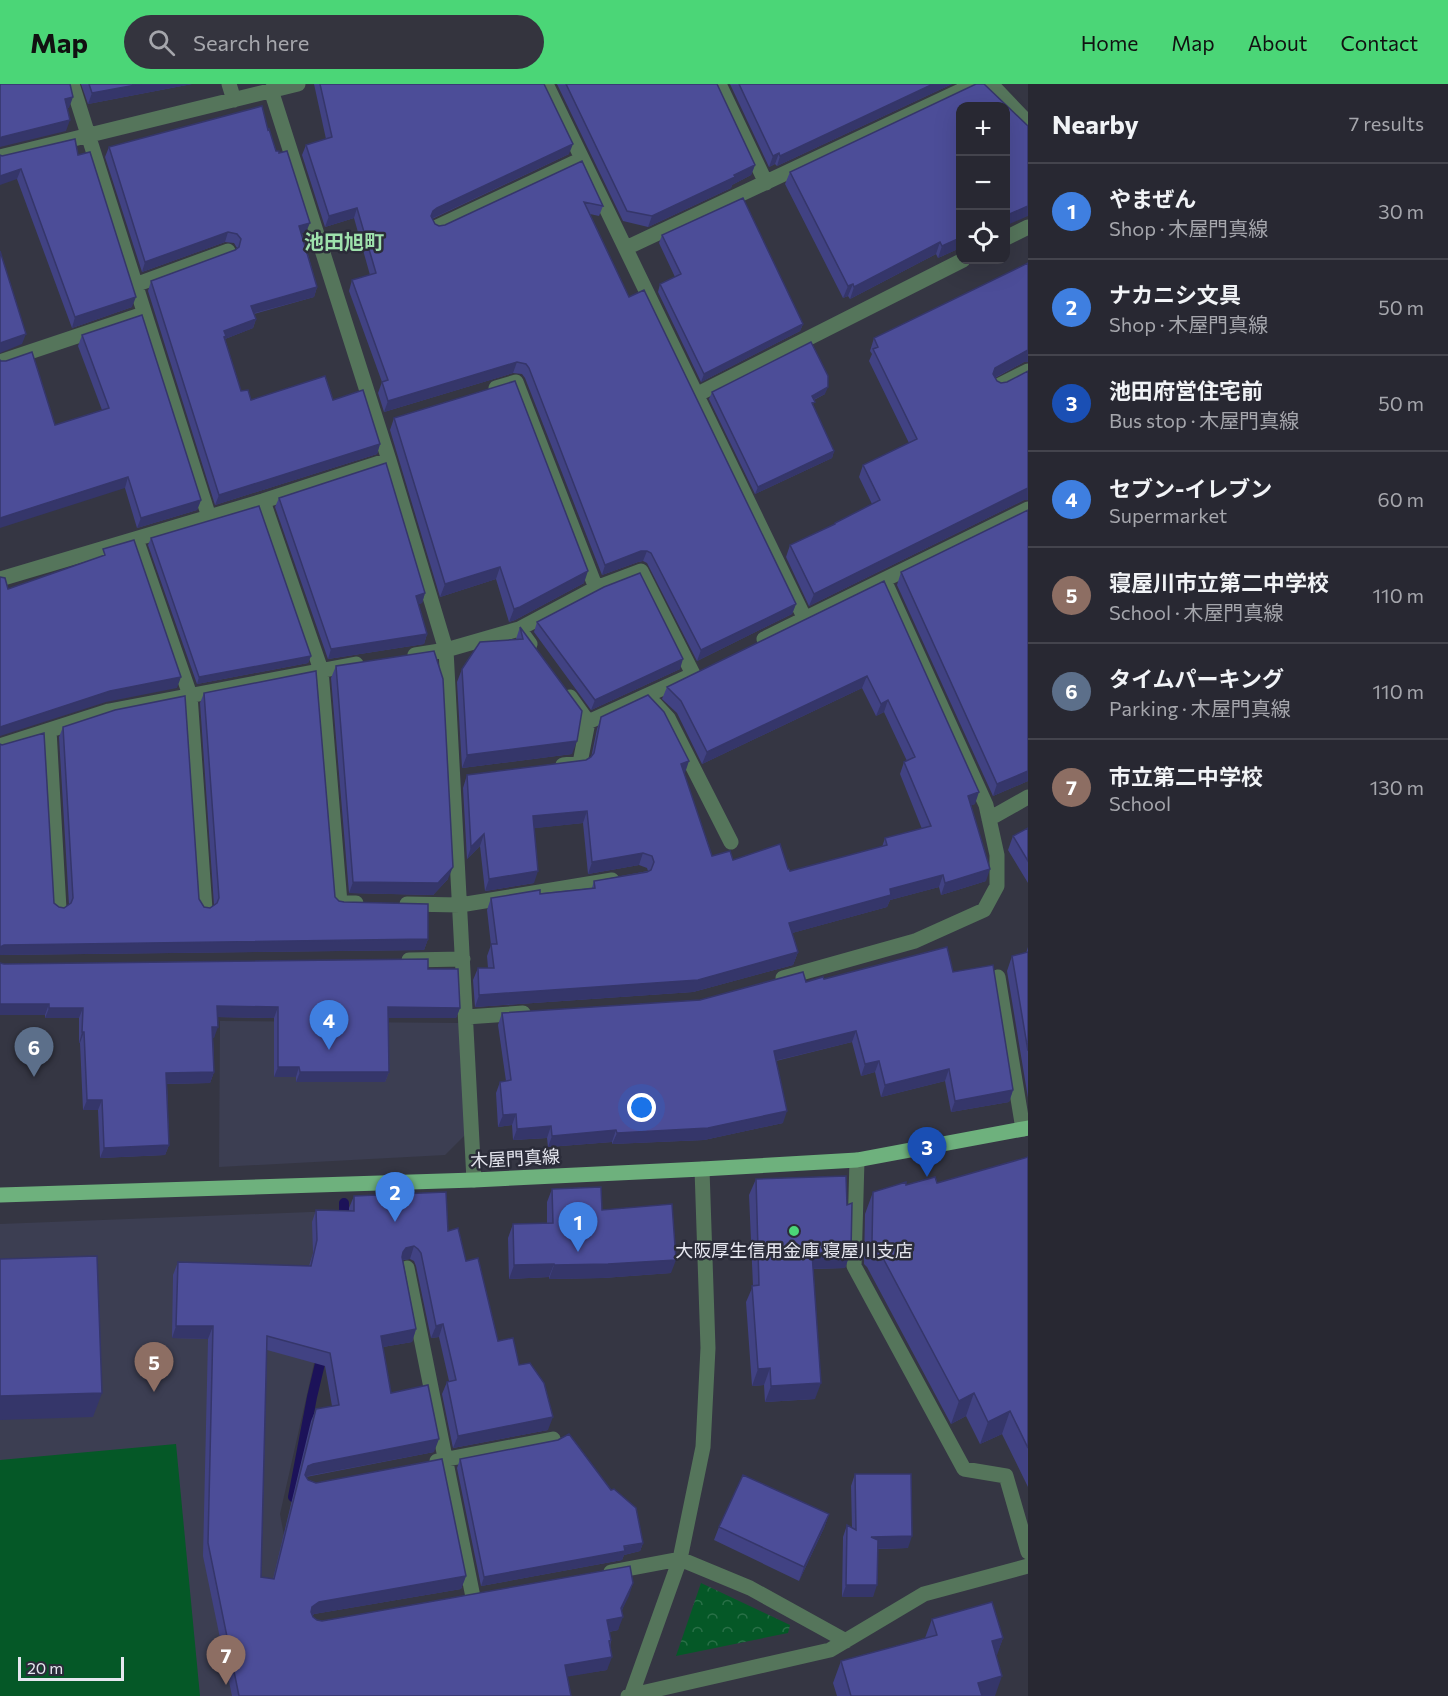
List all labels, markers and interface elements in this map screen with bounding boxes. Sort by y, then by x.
search box [124,15,544,69]
text: Map [30,25,88,59]
icon: search [145,26,178,59]
text: Search here [193,29,309,56]
text: Home [1081,30,1138,55]
text: Map [1171,30,1215,55]
text: About [1248,30,1307,55]
text: Contact [1340,30,1418,55]
map controls [956,102,1010,264]
button: + [956,102,1010,156]
text: Nearby [1052,108,1139,139]
text: 7 results [1349,111,1424,135]
button: − [956,156,1010,210]
text: やまぜん [1109,185,1196,212]
text: 1 [1067,199,1076,223]
text: 30 m [1378,199,1424,223]
button: locate [956,210,1010,264]
text: Shop · 木屋門真線 [1109,216,1268,240]
district label: 池田旭町 [304,229,384,253]
text: ナカニシ文具 [1109,281,1241,308]
text: 2 [1066,295,1077,319]
text: 50 m [1378,295,1424,319]
text: Shop · 木屋門真線 [1109,312,1268,336]
text: 池田府営住宅前 [1109,377,1263,404]
text: 3 [1066,391,1077,415]
text: 50 m [1378,391,1424,415]
text: Bus stop · 木屋門真線 [1109,408,1299,432]
text: セブン-イレブン [1109,475,1272,502]
text: 4 [1065,487,1078,511]
text: 60 m [1378,487,1424,511]
text: Supermarket [1109,503,1227,527]
text: 寝屋川市立第二中学校 [1109,569,1329,596]
text: 5 [1066,583,1077,607]
text: 110 m [1373,583,1424,607]
text: School · 木屋門真線 [1109,600,1283,624]
text: タイムパーキング [1109,665,1284,692]
text: 6 [1065,679,1078,703]
text: 110 m [1373,679,1424,703]
text: Parking · 木屋門真線 [1109,696,1291,720]
text: 市立第二中学校 [1109,763,1263,790]
text: 7 [1066,775,1077,799]
text: 130 m [1370,775,1424,799]
text: School [1109,791,1171,815]
pin: 4 [310,1000,348,1050]
pin: 6 [15,1028,54,1077]
your location [627,1093,656,1122]
pin: 3 [908,1128,946,1177]
street label: 木屋門真線 [469,1145,560,1171]
pin: 2 [376,1172,414,1222]
pin: 1 [558,1202,598,1252]
marker: 大阪厚生信用金庫 寝屋川支店 [787,1224,801,1238]
place label: 大阪厚生信用金庫 寝屋川支店 [675,1239,913,1261]
pin: 5 [134,1342,174,1392]
pin: 7 [206,1636,246,1685]
scale bar [18,1654,124,1682]
text: 20 m [27,1658,63,1677]

